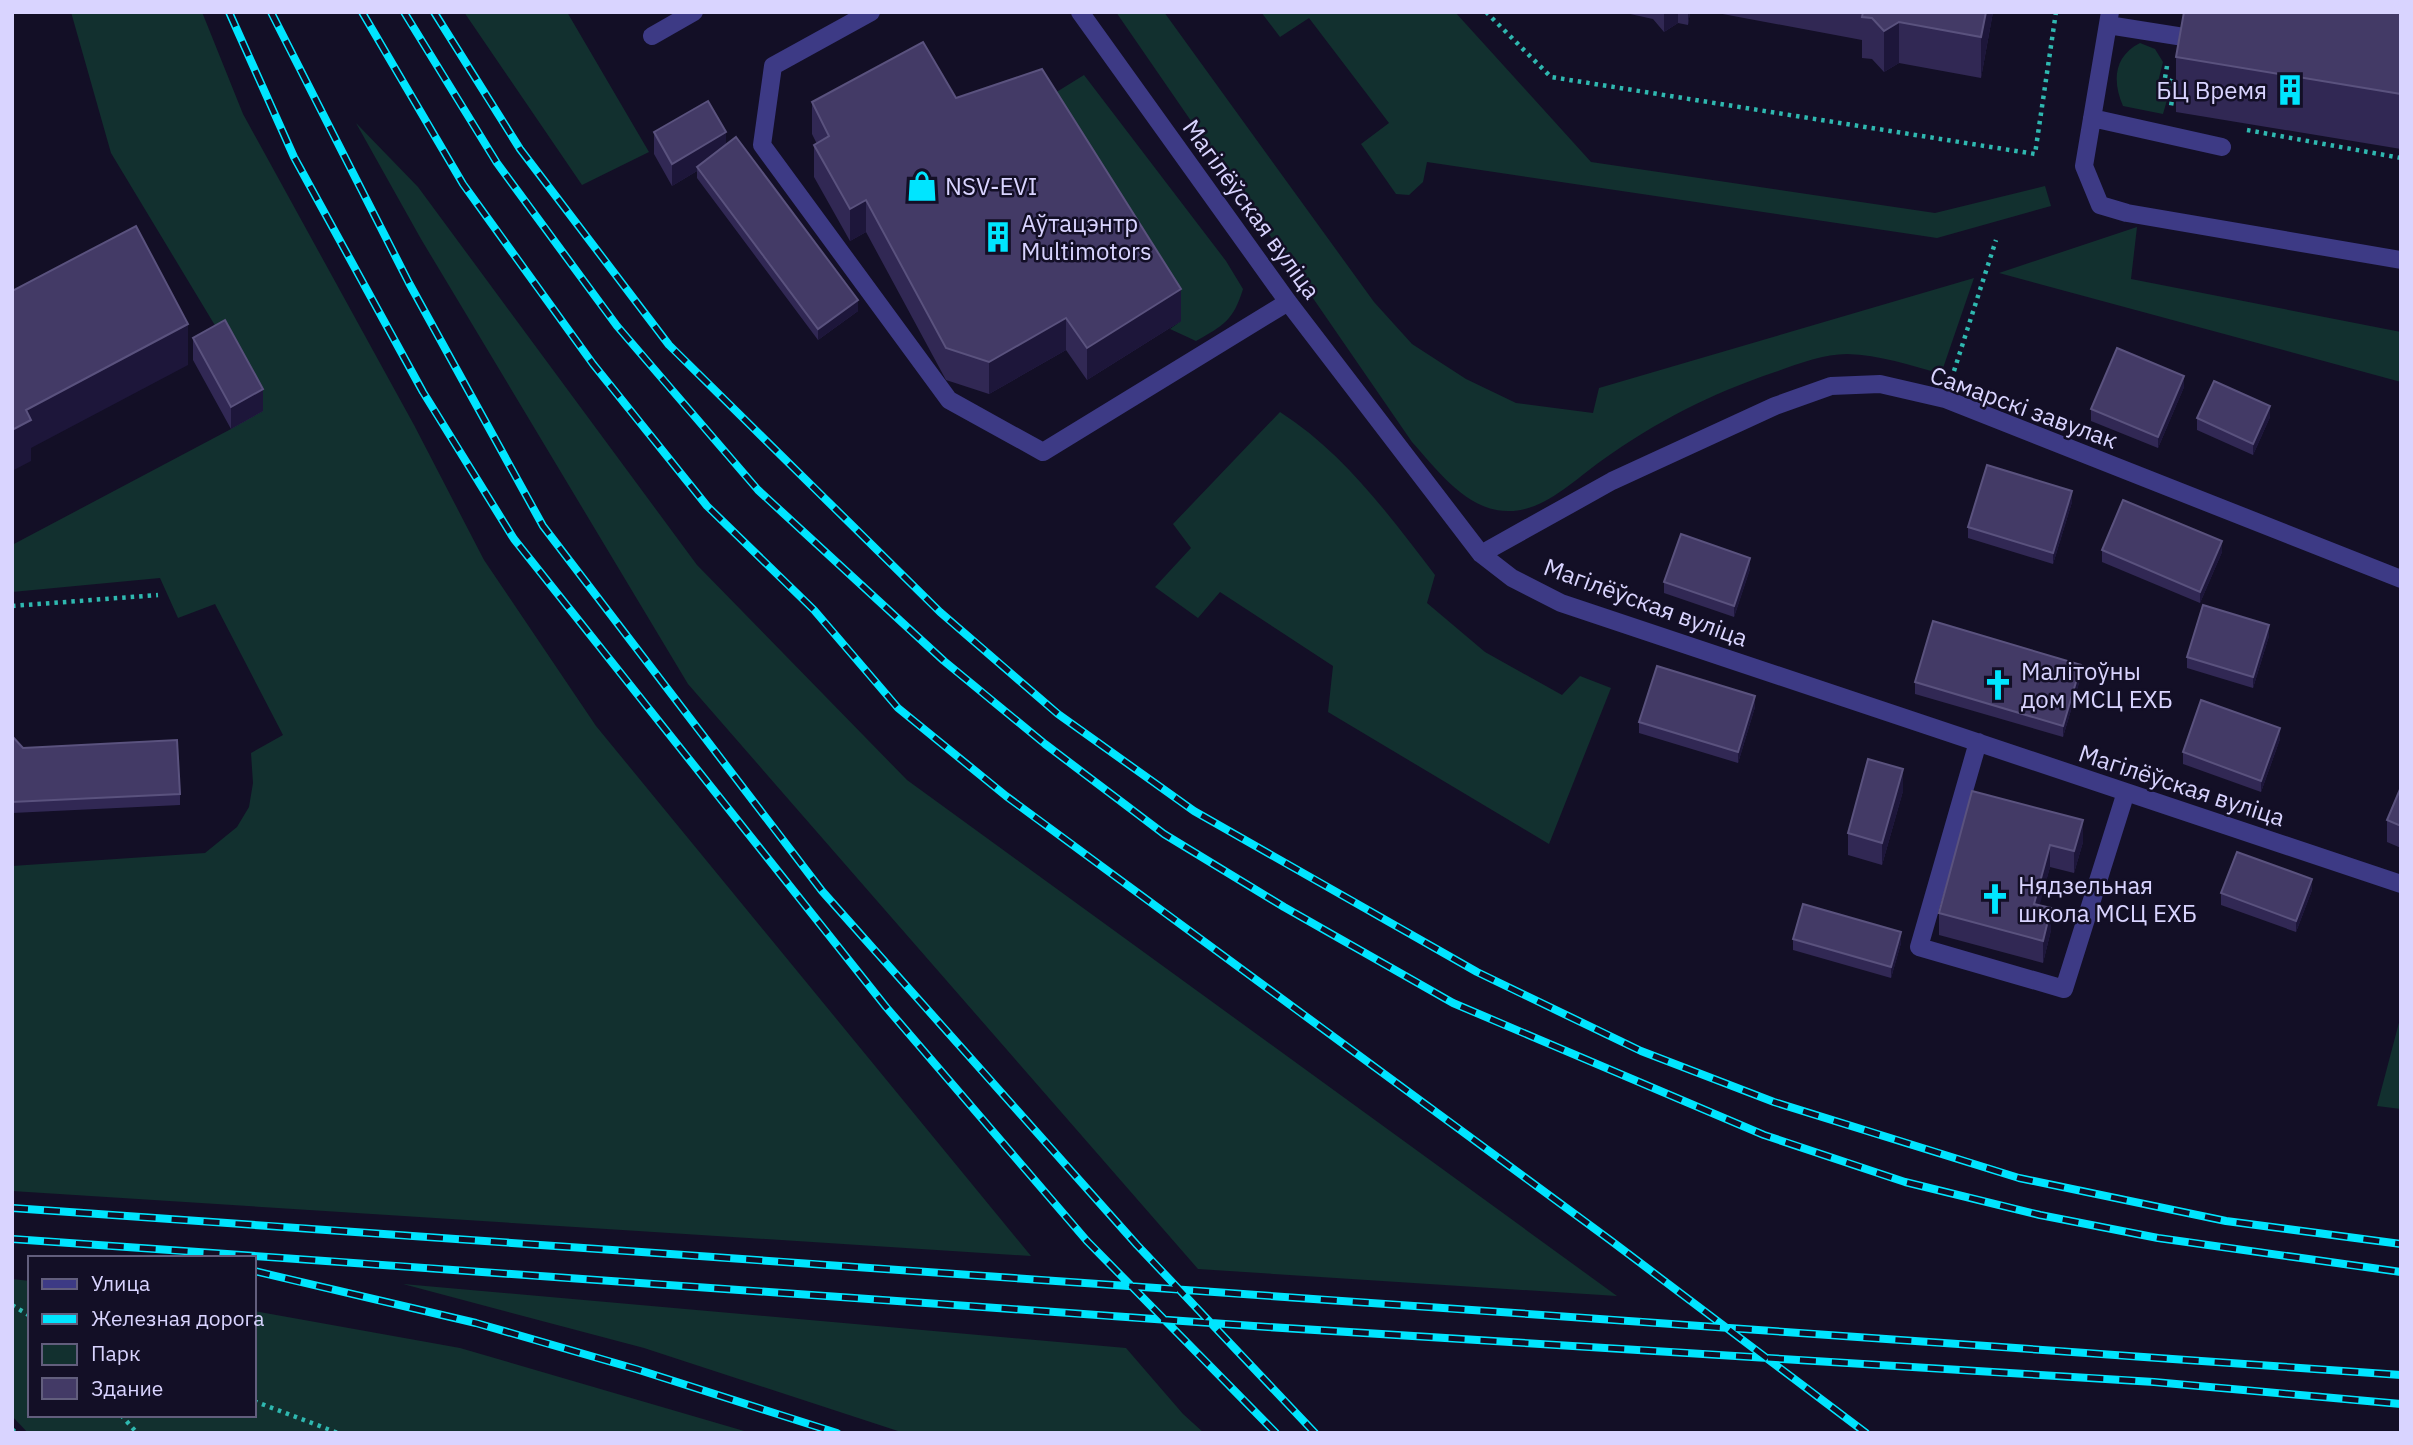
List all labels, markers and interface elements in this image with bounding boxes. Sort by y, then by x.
building icon: БЦ Время [2273,73,2307,107]
place label: БЦ Время [2156,74,2267,106]
street label: Магілёўская вуліца [1176,113,1328,305]
shop icon: NSV-EVI [905,169,939,203]
place label: NSV-EVI [945,170,1037,202]
place label: Аўтацэнтр Multimotors [1021,207,1152,267]
building icon: Аўтацэнтр Multimotors [981,220,1015,254]
street label: Самарскі завулак [1926,358,2122,456]
street label: Магілёўская вуліца [1540,550,1753,654]
place label: Малітоўны дом МСЦ ЕХБ [2021,655,2173,715]
church icon: Малітоўны дом МСЦ ЕХБ [1981,668,2015,702]
street label: Магілёўская вуліца [2075,737,2289,833]
place label: Нядзельная школа МСЦ ЕХБ [2018,869,2197,929]
church icon: Нядзельная школа МСЦ ЕХБ [1978,882,2012,916]
legend [28,1256,256,1417]
text: Улица [91,1269,150,1297]
text: Железная дорога [91,1304,264,1332]
text: Парк [91,1339,141,1367]
text: Здание [91,1374,163,1402]

